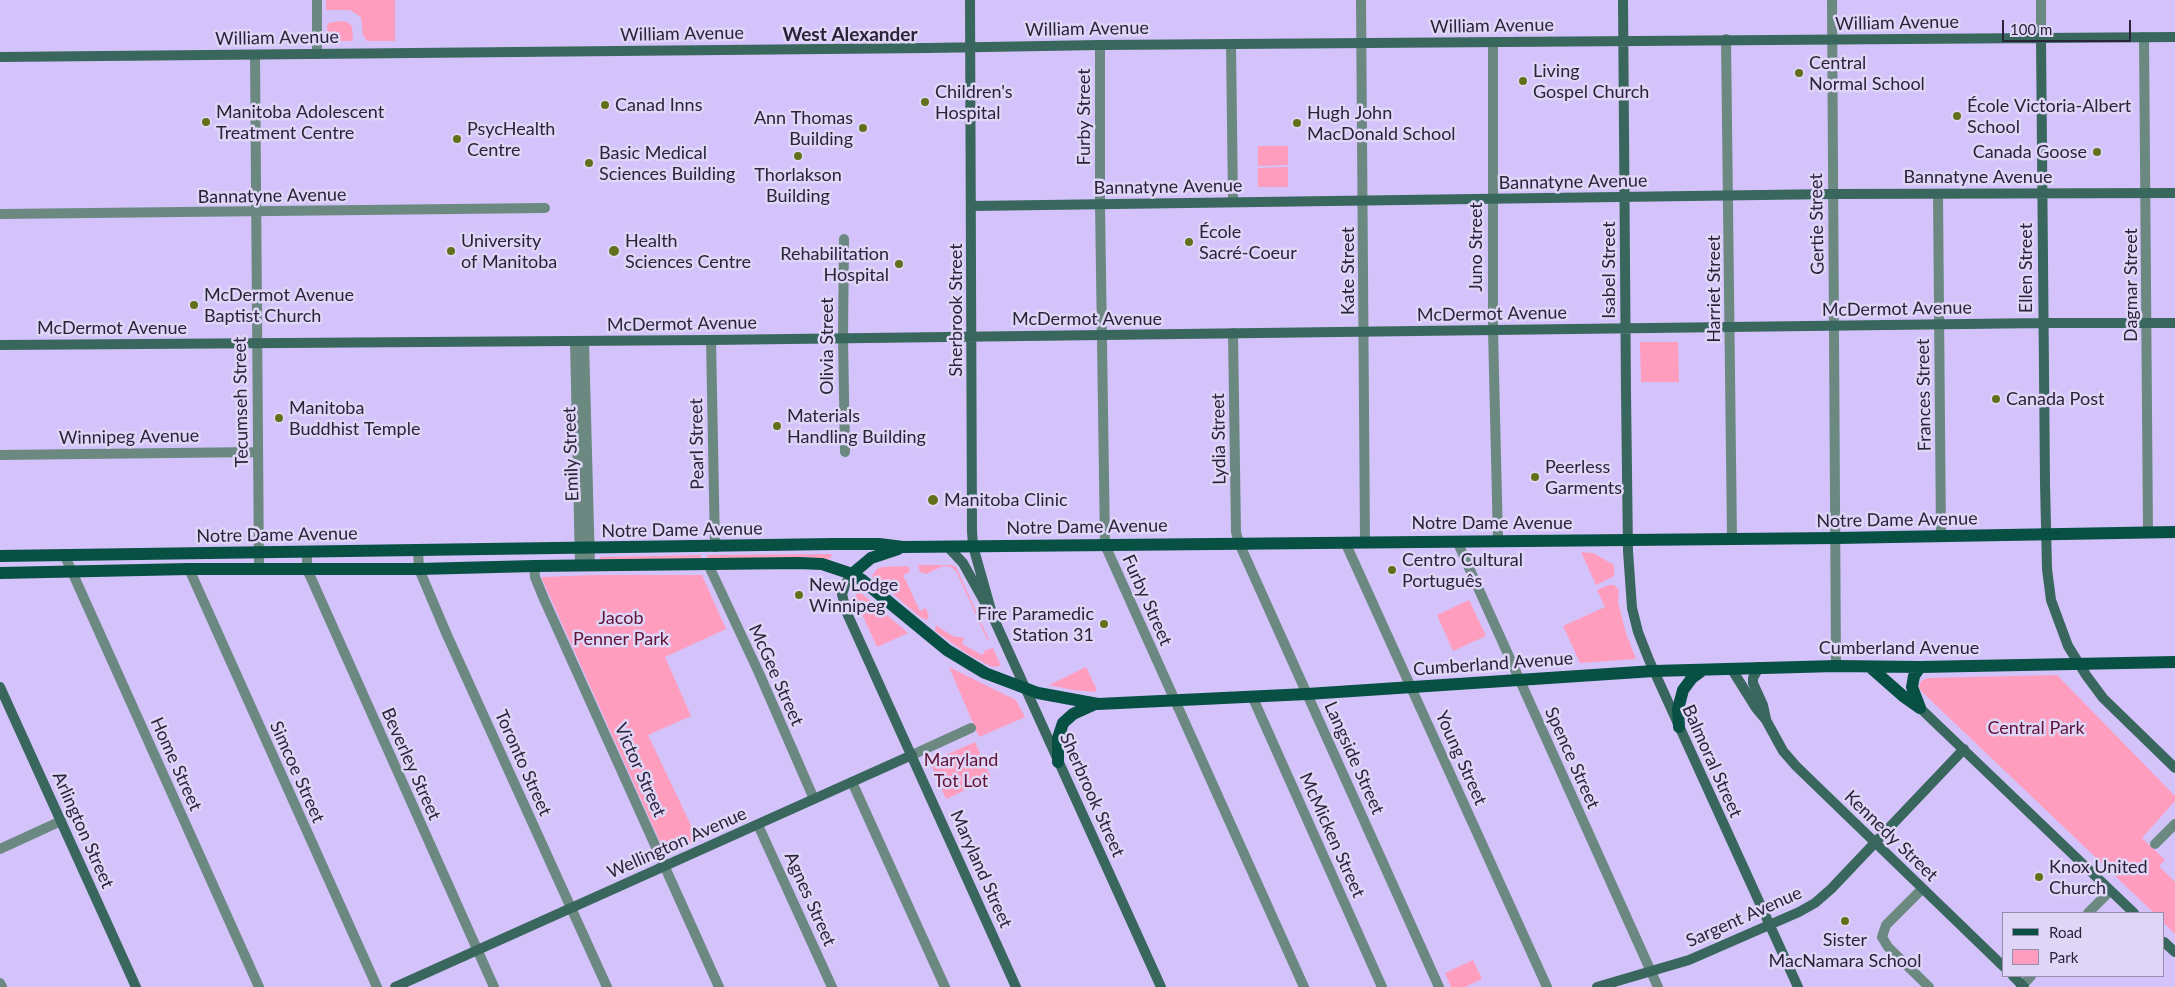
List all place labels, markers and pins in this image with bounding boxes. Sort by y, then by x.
place label: Central Normal School [1809,52,1925,94]
place label: Living Gospel Church [1533,60,1649,102]
marker: Central Normal School [1793,67,1805,79]
marker: Living Gospel Church [1517,75,1529,87]
place label: Children's Hospital [935,81,1013,124]
place label: Canad Inns [615,94,702,116]
place label: École Victoria-Albert School [1967,95,2131,138]
marker: Children's Hospital [919,96,931,108]
marker: Canad Inns [599,99,611,111]
place label: Manitoba Adolescent Treatment Centre [216,101,384,144]
place label: Hugh John MacDonald School [1307,102,1456,144]
place label: Ann Thomas Building [754,107,853,150]
marker: École Victoria-Albert School [1951,110,1963,122]
marker: Manitoba Adolescent Treatment Centre [200,116,212,128]
marker: Hugh John MacDonald School [1291,117,1303,129]
place label: PsycHealth Centre [467,118,555,160]
marker: Ann Thomas Building [857,122,869,134]
marker: PsycHealth Centre [451,133,463,145]
place label: Canada Goose [1973,141,2087,163]
place label: Basic Medical Sciences Building [599,142,735,184]
marker: Canada Goose [2091,146,2103,158]
marker: Thorlakson Building [792,150,804,162]
marker: Basic Medical Sciences Building [583,157,595,169]
place label: Thorlakson Building [754,164,842,206]
place label: École Sacré-Coeur [1199,221,1297,264]
place label: University of Manitoba [461,230,557,272]
place label: Health Sciences Centre [625,230,751,272]
marker: École Sacré-Coeur [1183,236,1195,248]
place label: Rehabilitation Hospital [780,243,889,286]
marker: Health Sciences Centre [607,244,621,258]
marker: University of Manitoba [445,245,457,257]
marker: Rehabilitation Hospital [893,258,905,270]
place label: McDermot Avenue Baptist Church [204,284,354,326]
marker: McDermot Avenue Baptist Church [188,299,200,311]
place label: Canada Post [2006,388,2104,410]
marker: Canada Post [1990,393,2002,405]
place label: Manitoba Buddhist Temple [289,397,420,439]
place label: Materials Handling Building [787,405,926,448]
marker: Manitoba Buddhist Temple [273,412,285,424]
marker: Materials Handling Building [771,420,783,432]
place label: Peerless Garments [1545,456,1622,498]
marker: Peerless Garments [1529,471,1541,483]
place label: Manitoba Clinic [944,489,1068,511]
marker: Manitoba Clinic [926,493,940,507]
place label: Centro Cultural Português [1402,549,1523,592]
marker: Centro Cultural Português [1386,564,1398,576]
place label: New Lodge Winnipeg [809,574,898,616]
marker: New Lodge Winnipeg [793,589,805,601]
place label: Fire Paramedic Station 31 [977,603,1094,646]
marker: Fire Paramedic Station 31 [1098,618,1110,630]
place label: Knox United Church [2049,856,2148,899]
marker: Knox United Church [2033,871,2045,883]
marker: Sister MacNamara School [1839,915,1851,927]
place label: Sister MacNamara School [1768,929,1922,972]

